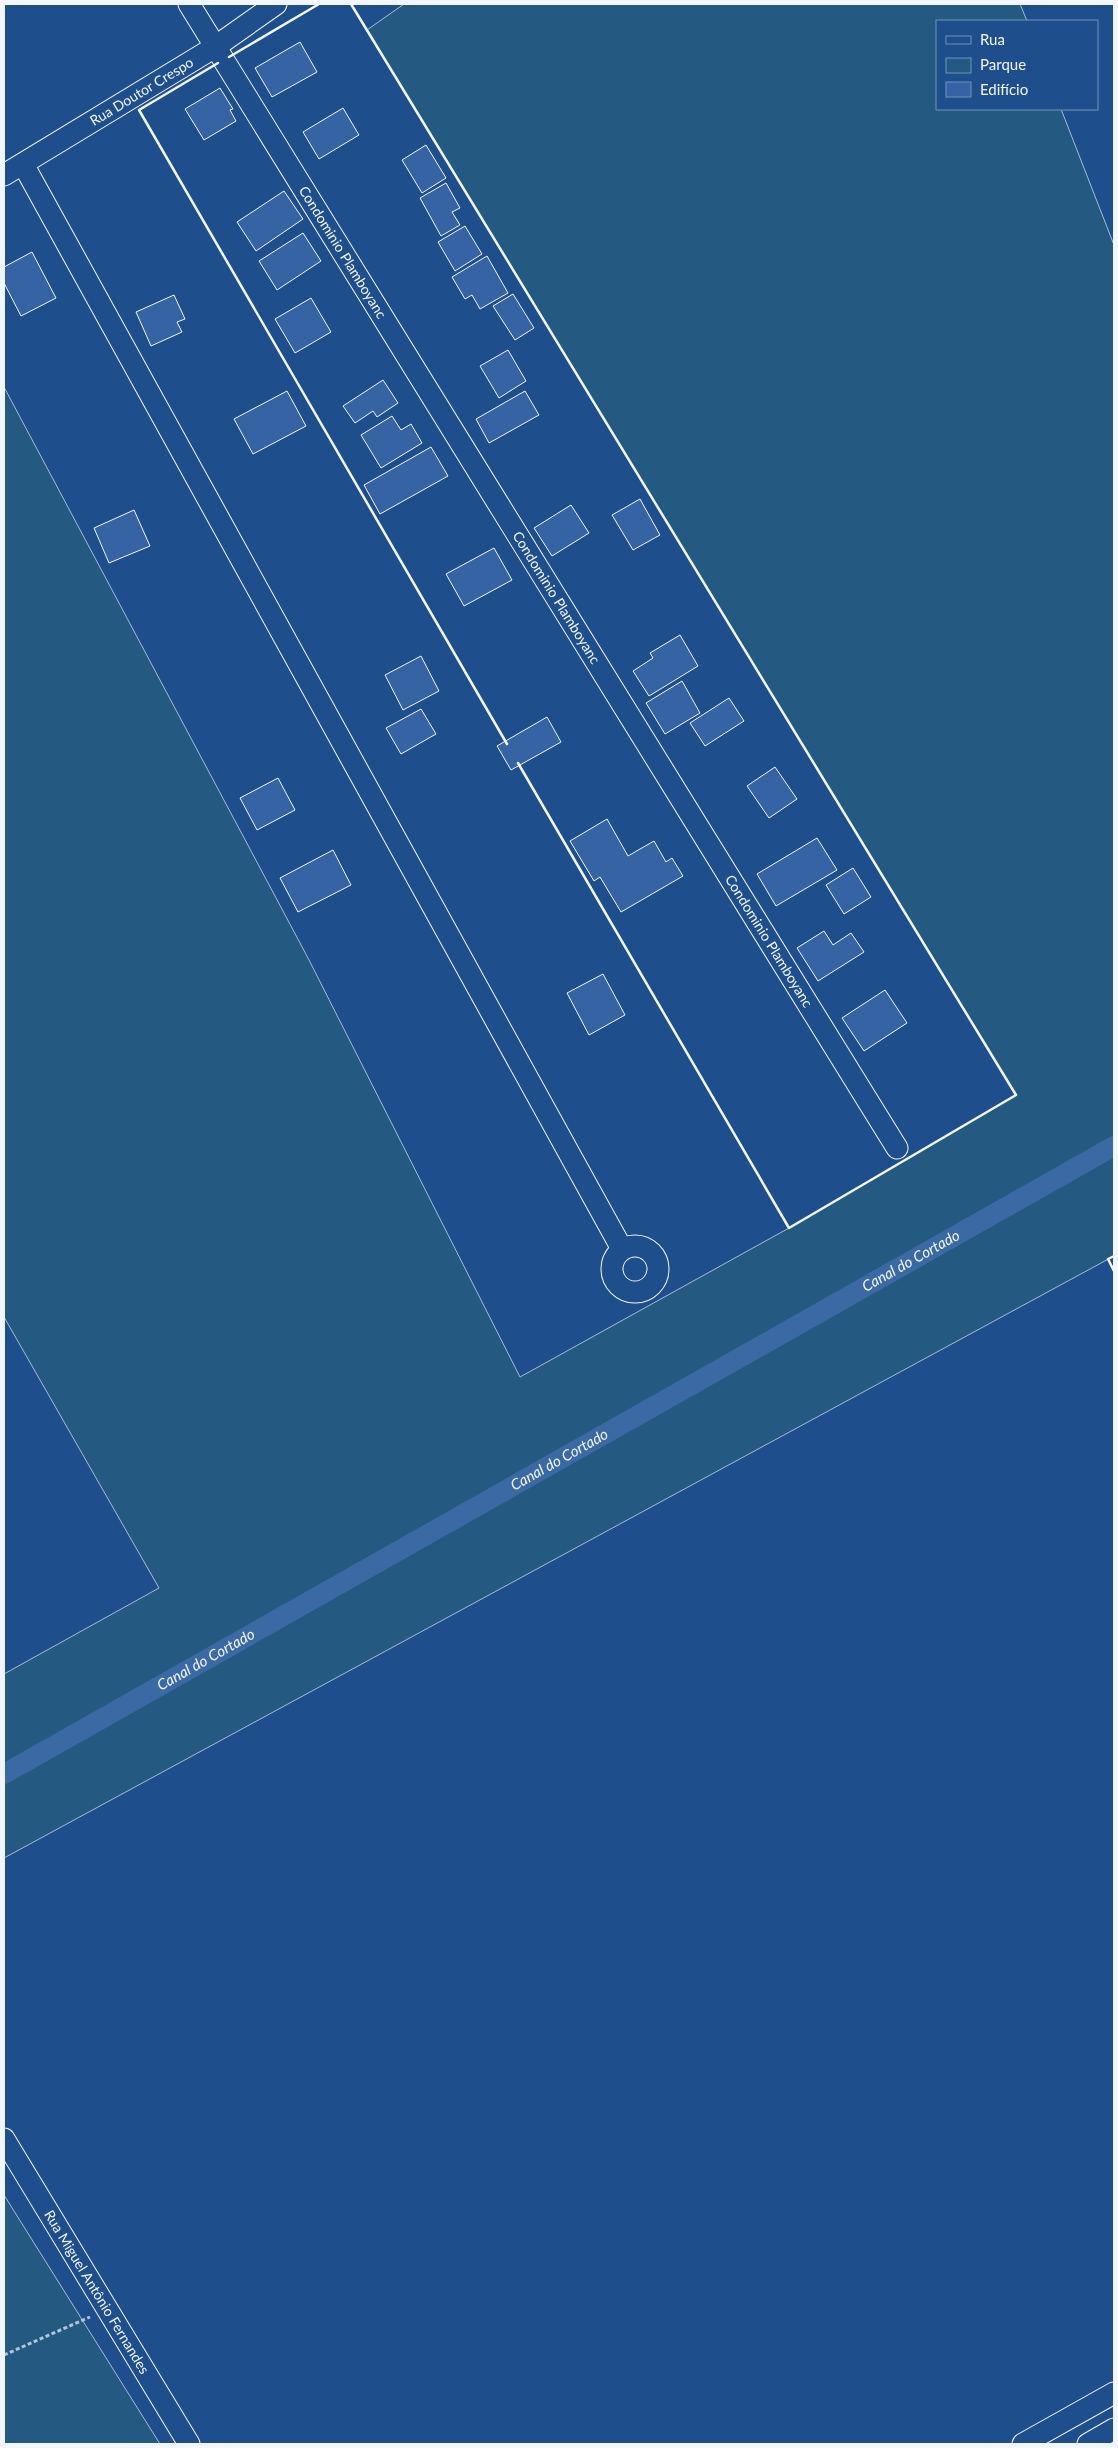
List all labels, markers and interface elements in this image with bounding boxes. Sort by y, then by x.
legend [936,20,1098,110]
text: Rua [980,30,1005,48]
street label: Rua Doutor Crespo [87,53,196,129]
text: Parque [980,55,1026,73]
text: Edifício [980,80,1028,98]
street label: Condominio Plamboyanc [296,183,391,322]
street label: Condominio Plamboyanc [509,528,604,667]
street label: Condominio Plamboyanc [722,871,817,1010]
water label: Canal do Cortado [858,1225,963,1295]
water label: Canal do Cortado [507,1424,611,1494]
water label: Canal do Cortado [153,1624,258,1694]
street label: Rua Miguel Antônio Fernandes [41,2207,153,2377]

